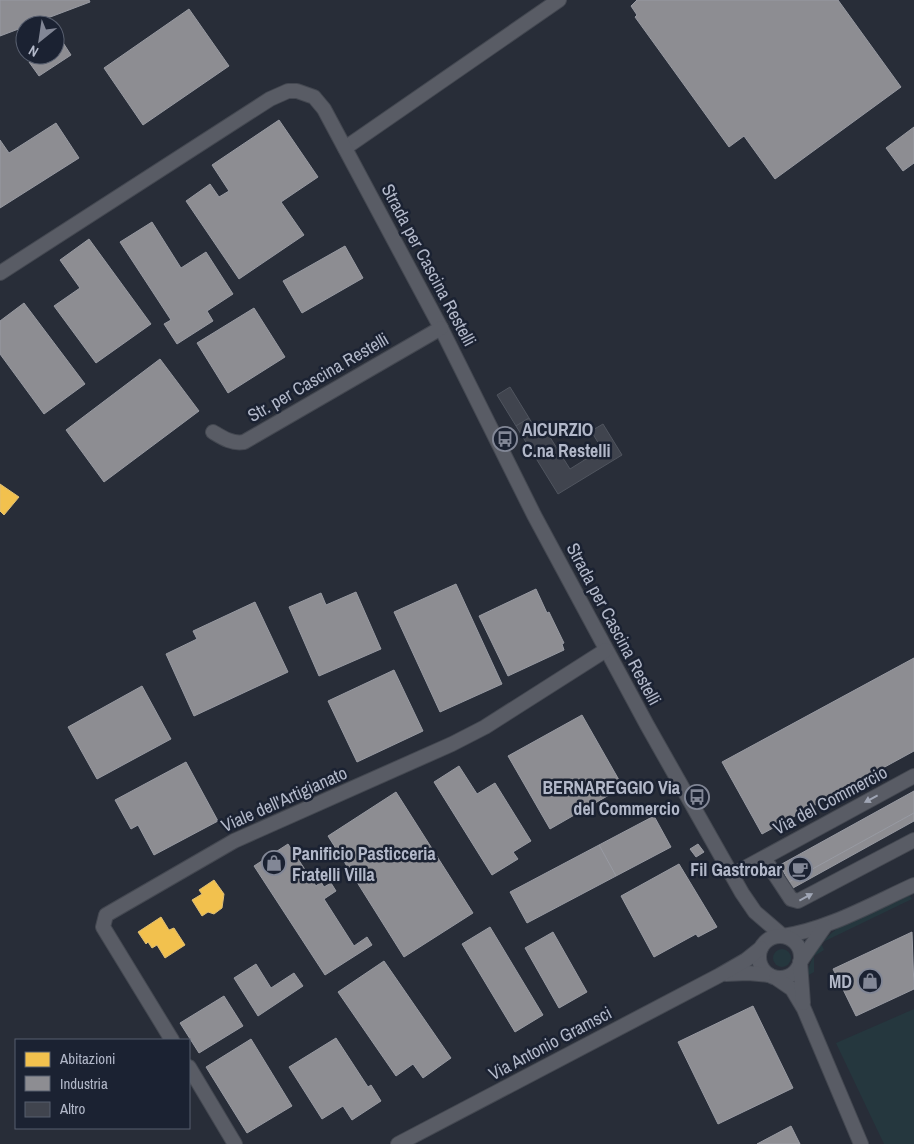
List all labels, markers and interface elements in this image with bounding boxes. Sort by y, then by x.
north arrow [15,15,65,65]
text: N [25,41,42,61]
street label: Strada per Cascina Restelli [376,179,482,351]
street label: Str. per Cascina Restelli [243,326,393,428]
place label: AICURZIO C.na Restelli [522,417,611,463]
bus stop icon: AICURZIO C.na Restelli [492,426,518,452]
street label: Strada per Cascina Restelli [561,538,667,710]
street label: Via del Commercio [768,759,892,841]
street label: Viale dell'Artigianato [217,760,351,838]
place label: BERNAREGGIO Via del Commercio [542,775,681,821]
bus stop icon: BERNAREGGIO Via del Commercio [684,784,710,810]
one-way arrow [864,795,878,804]
place label: Panificio Pasticceria Fratelli Villa [292,841,436,887]
shop icon: Panificio Pasticceria Fratelli Villa [261,850,287,876]
cafe icon: Fil Gastrobar [787,856,813,882]
place label: Fil Gastrobar [690,857,782,882]
one-way arrow [799,893,813,901]
shop icon: MD [857,968,883,994]
place label: MD [829,969,852,994]
street label: Via Antonio Gramsci [484,1000,616,1086]
legend [15,1039,190,1129]
text: Abitazioni [59,1048,115,1069]
text: Industria [60,1073,108,1094]
text: Altro [59,1098,85,1119]

